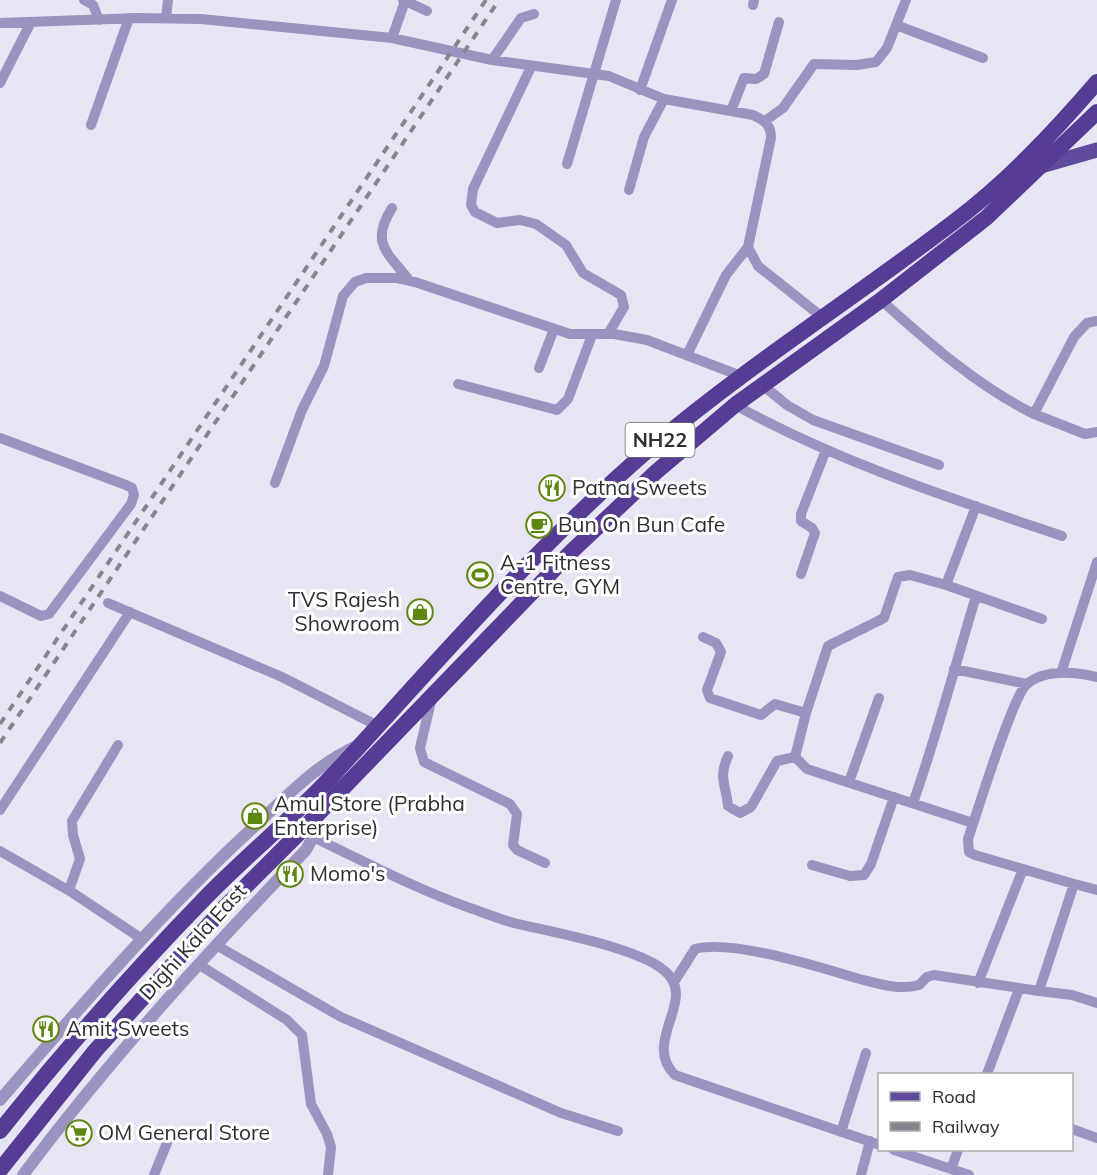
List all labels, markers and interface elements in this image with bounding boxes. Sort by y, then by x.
road number: NH22 [626,423,694,457]
restaurant icon: Patna Sweets [537,473,567,503]
place label: Patna Sweets [572,474,707,500]
cafe icon: Bun On Bun Cafe [524,510,554,540]
place label: Bun On Bun Cafe [558,511,725,537]
place label: A-1 Fitness Centre, GYM [500,549,620,599]
sports icon: A-1 Fitness Centre, GYM [465,560,495,590]
place label: TVS Rajesh Showroom [288,586,400,636]
shop icon: TVS Rajesh Showroom [405,597,435,627]
place label: Amul Store (Prabha Enterprise) [274,790,465,840]
shop icon: Amul Store (Prabha Enterprise) [240,801,270,831]
restaurant icon: Momo's [275,859,305,889]
place label: Momo's [310,860,386,886]
street label: Dighi Kala East [133,878,251,1005]
restaurant icon: Amit Sweets [31,1014,61,1044]
place label: Amit Sweets [66,1015,189,1041]
legend [878,1073,1073,1151]
text: Road [932,1085,976,1108]
text: Railway [932,1115,1000,1138]
supermarket icon: OM General Store [64,1118,94,1148]
place label: OM General Store [98,1119,270,1145]

